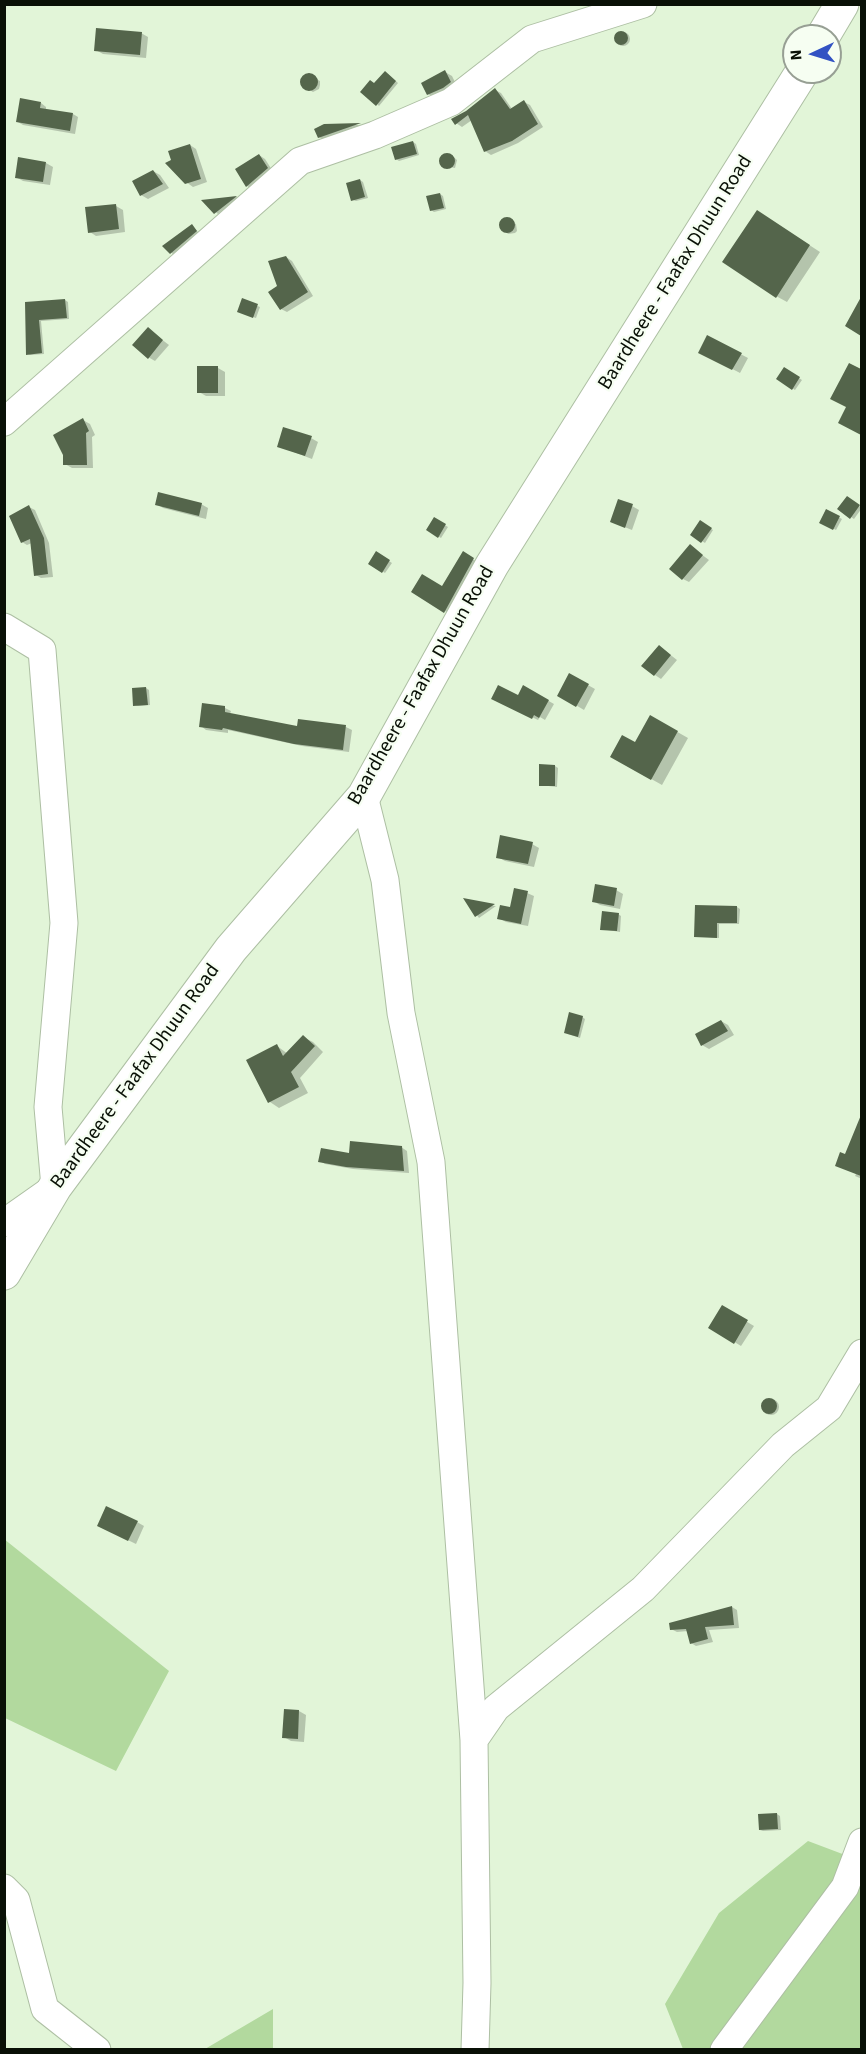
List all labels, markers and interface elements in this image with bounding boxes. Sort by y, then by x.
north arrow [782,24,842,84]
text: N [785,49,807,61]
street label: Baardheere - Faafax Dhuun Road [594,151,758,395]
street label: Baardheere - Faafax Dhuun Road [344,562,500,810]
street label: Baardheere - Faafax Dhuun Road [46,960,226,1194]

